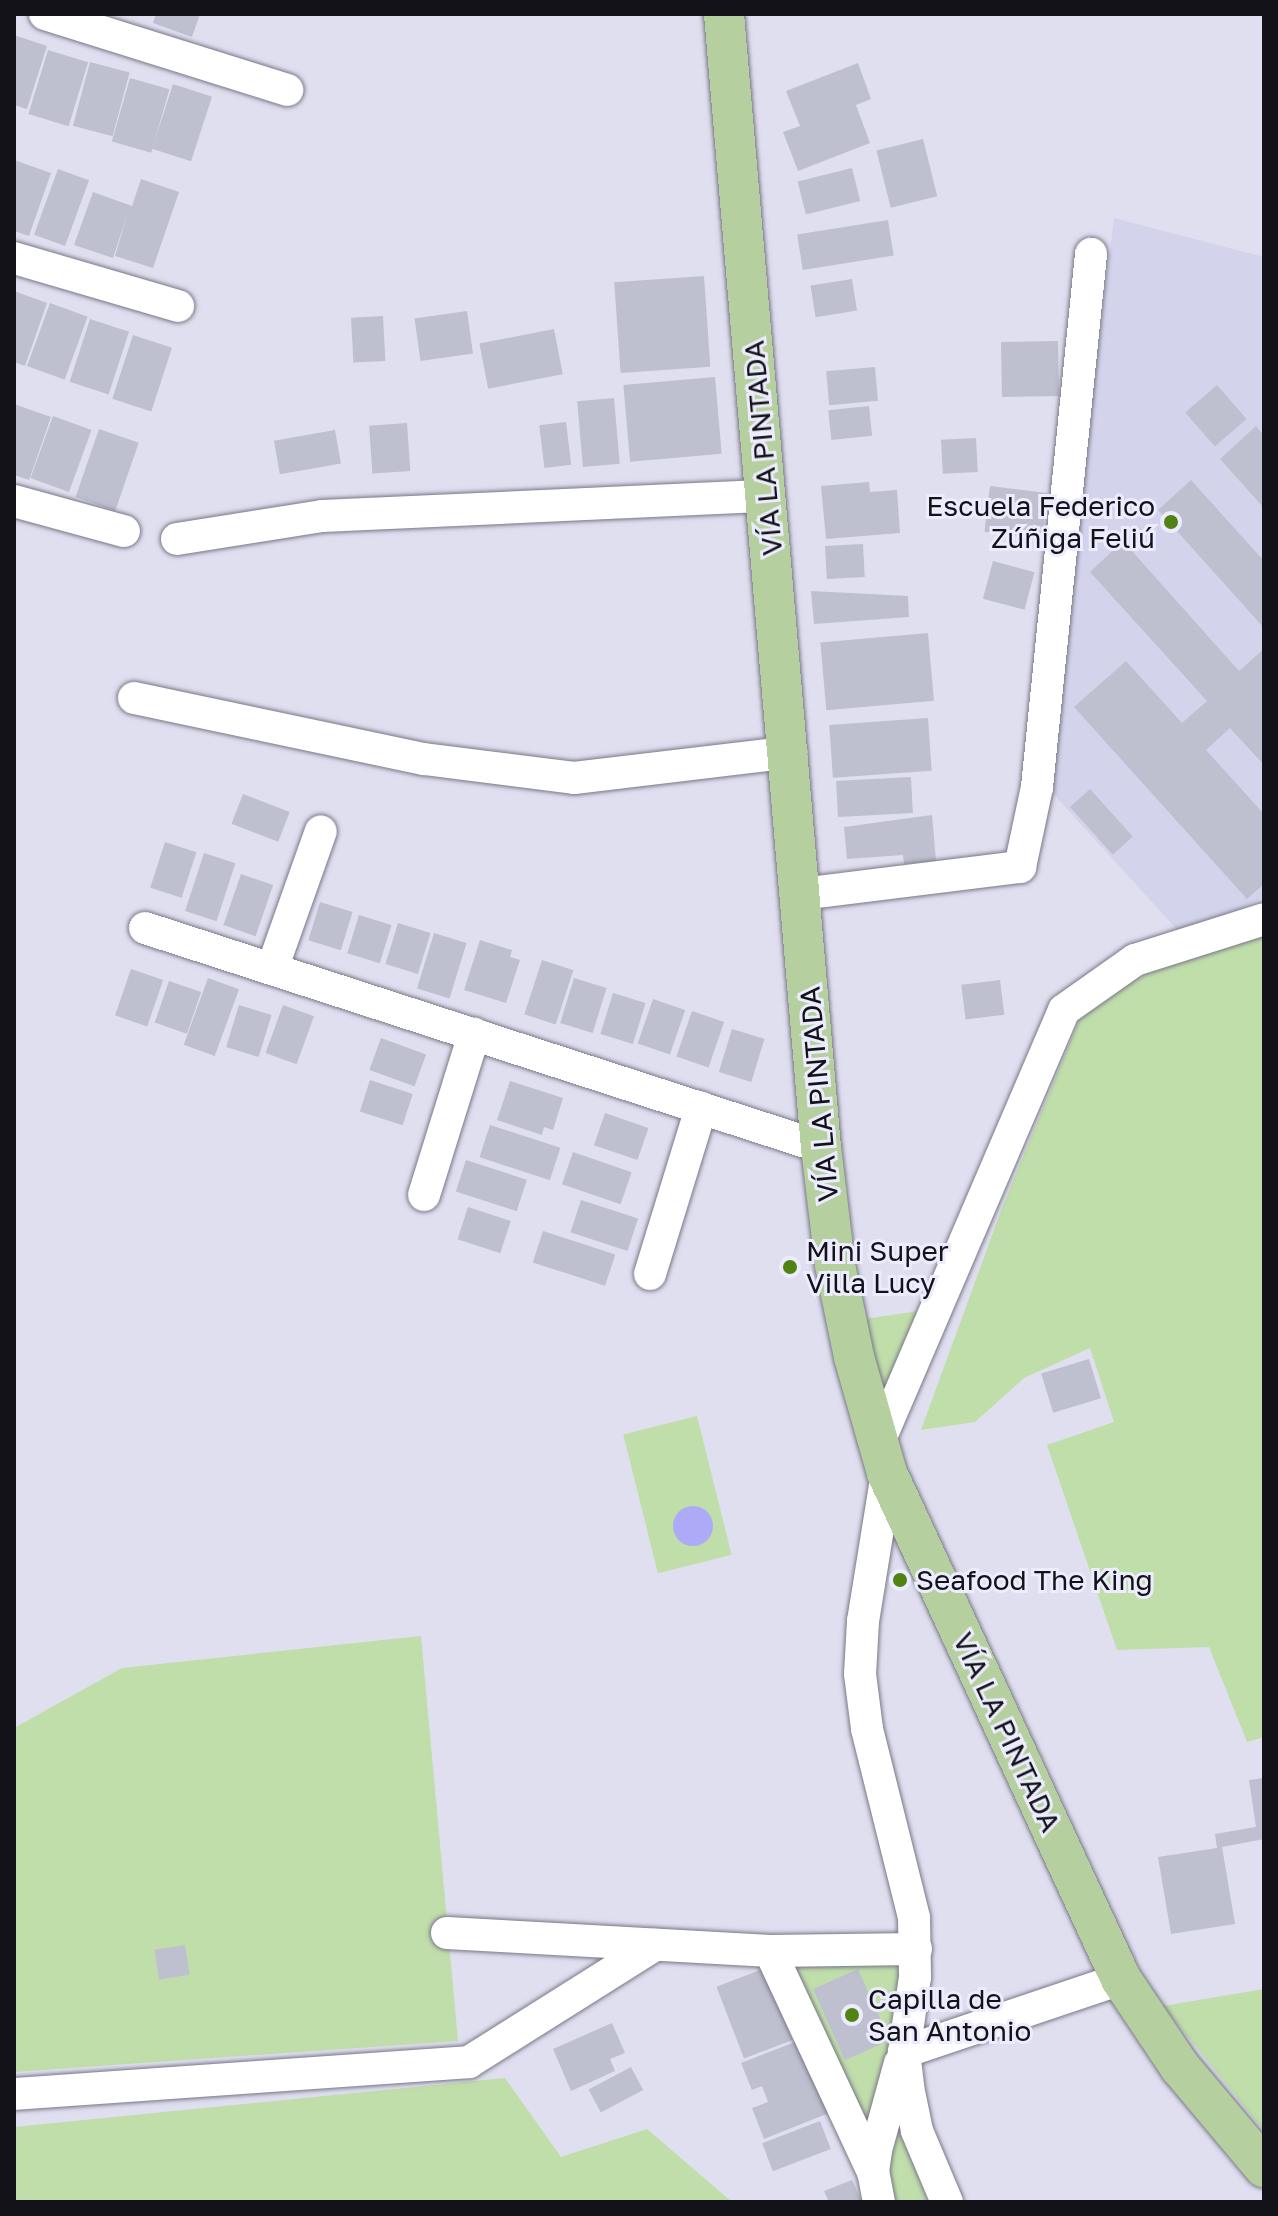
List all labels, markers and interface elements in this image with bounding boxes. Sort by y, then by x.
street label: VÍA LA PINTADA [737,339,789,557]
place label: Escuela Federico Zúñiga Feliú [926,489,1155,555]
marker: Escuela Federico Zúñiga Feliú [1162,513,1180,531]
street label: VÍA LA PINTADA [793,985,845,1203]
place label: Mini Super Villa Lucy [806,1234,949,1300]
marker: Mini Super Villa Lucy [781,1258,799,1276]
place label: Seafood The King [916,1563,1153,1597]
marker: Seafood The King [891,1571,909,1589]
street label: VÍA LA PINTADA [946,1627,1068,1837]
place label: Capilla de San Antonio [868,1982,1031,2048]
marker: Capilla de San Antonio [843,2006,861,2024]

